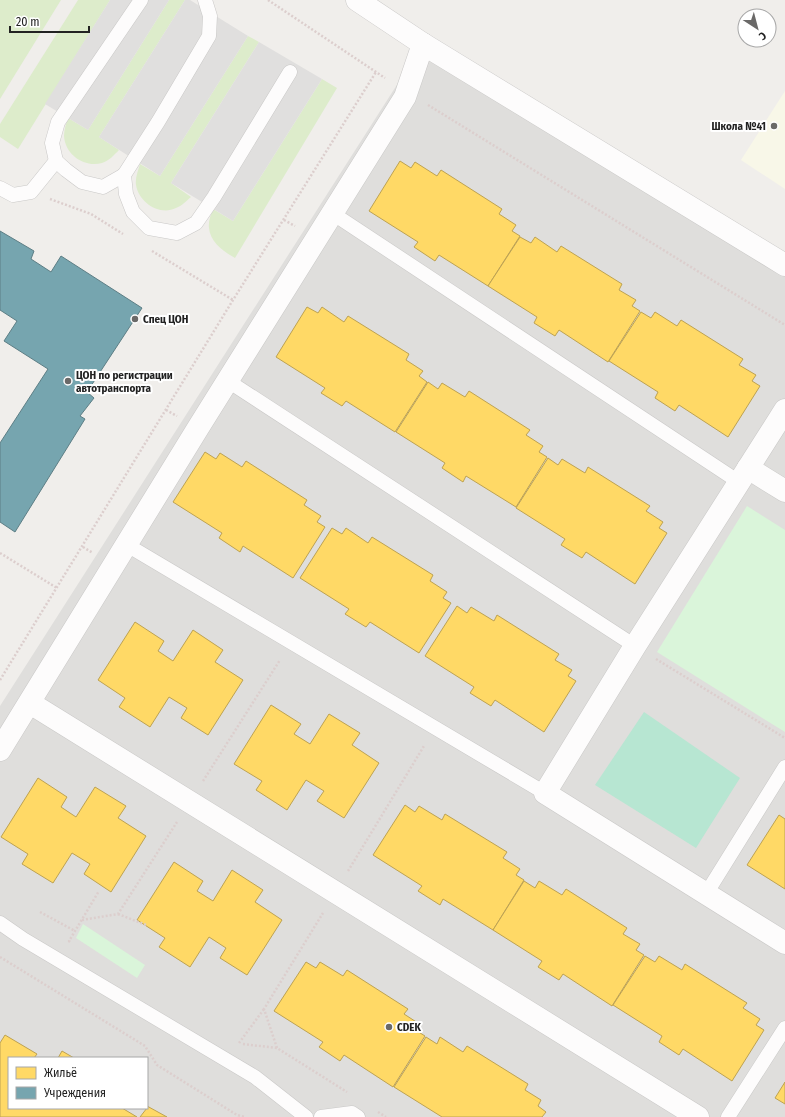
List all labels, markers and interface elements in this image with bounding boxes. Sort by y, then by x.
scale bar [10,8,89,34]
north arrow [737,8,777,48]
text: 20 m [16,15,40,29]
text: С [756,29,769,43]
place label: Школа №41 [712,120,766,133]
marker: Школа №41 [769,121,779,131]
place label: Спец ЦОН [143,313,189,326]
marker: Спец ЦОН [130,314,140,324]
place label: ЦОН по регистрации автотранспорта [76,369,173,395]
marker: ЦОН по регистрации автотранспорта [63,376,73,386]
place label: CDEK [397,1021,422,1034]
marker: CDEK [384,1022,394,1032]
legend [8,1057,148,1109]
text: Жильё [44,1066,77,1080]
text: Учреждения [43,1086,106,1100]

